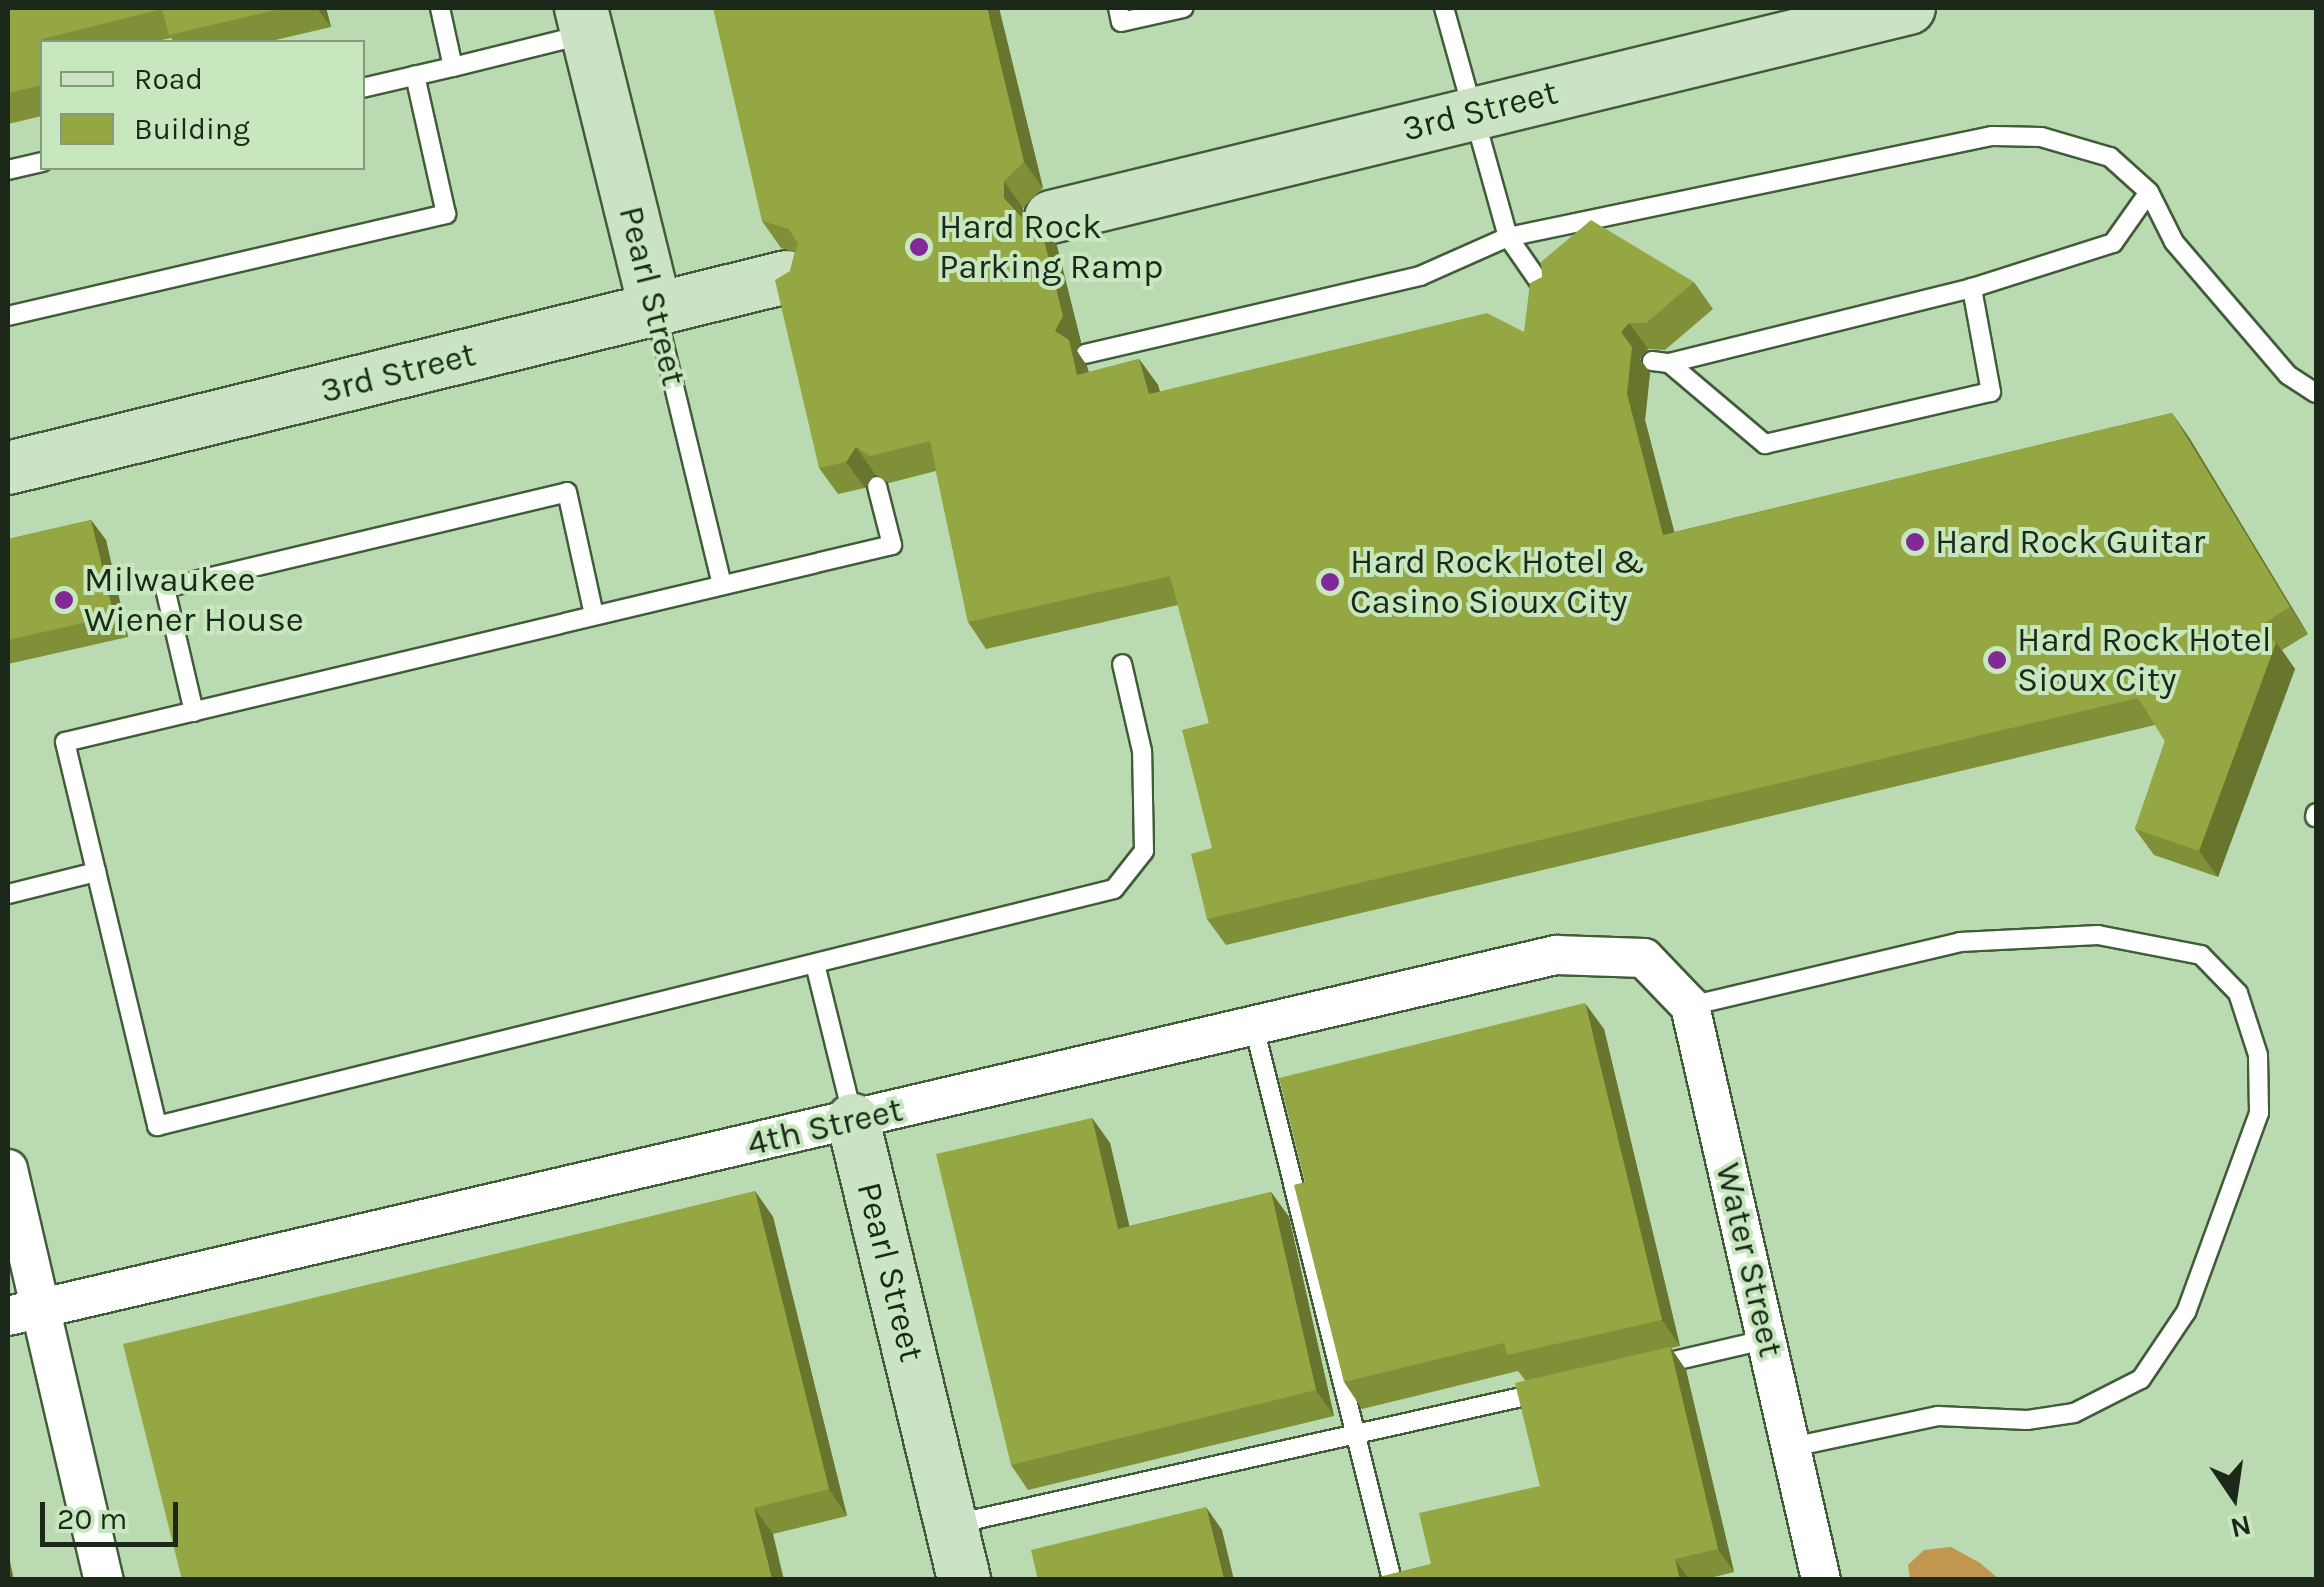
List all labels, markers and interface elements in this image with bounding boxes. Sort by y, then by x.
legend [40,40,365,170]
text: Road [134,61,203,97]
street label: 3rd Street [1398,71,1562,151]
text: Building [134,111,250,147]
street label: Pearl Street [609,202,695,390]
place label: Hard Rock Parking Ramp [939,206,1164,288]
marker: Hard Rock Parking Ramp [908,236,930,258]
street label: 3rd Street [316,333,480,413]
place label: Hard Rock Guitar [1935,521,2205,563]
marker: Hard Rock Guitar [1904,531,1926,553]
place label: Hard Rock Hotel & Casino Sioux City [1350,541,1645,623]
place label: Milwaukee Wiener House [84,559,304,641]
marker: Hard Rock Hotel & Casino Sioux City [1319,571,1341,593]
marker: Milwaukee Wiener House [53,589,75,611]
place label: Hard Rock Hotel Sioux City [2017,619,2271,701]
marker: Hard Rock Hotel Sioux City [1986,649,2008,671]
street label: 4th Street [743,1089,907,1165]
street label: Water Street [1706,1159,1792,1361]
street label: Pearl Street [847,1178,933,1366]
north arrow [2184,1447,2284,1547]
scale bar [45,1482,182,1544]
text: 20 m [57,1501,127,1537]
text: N [2227,1508,2254,1545]

